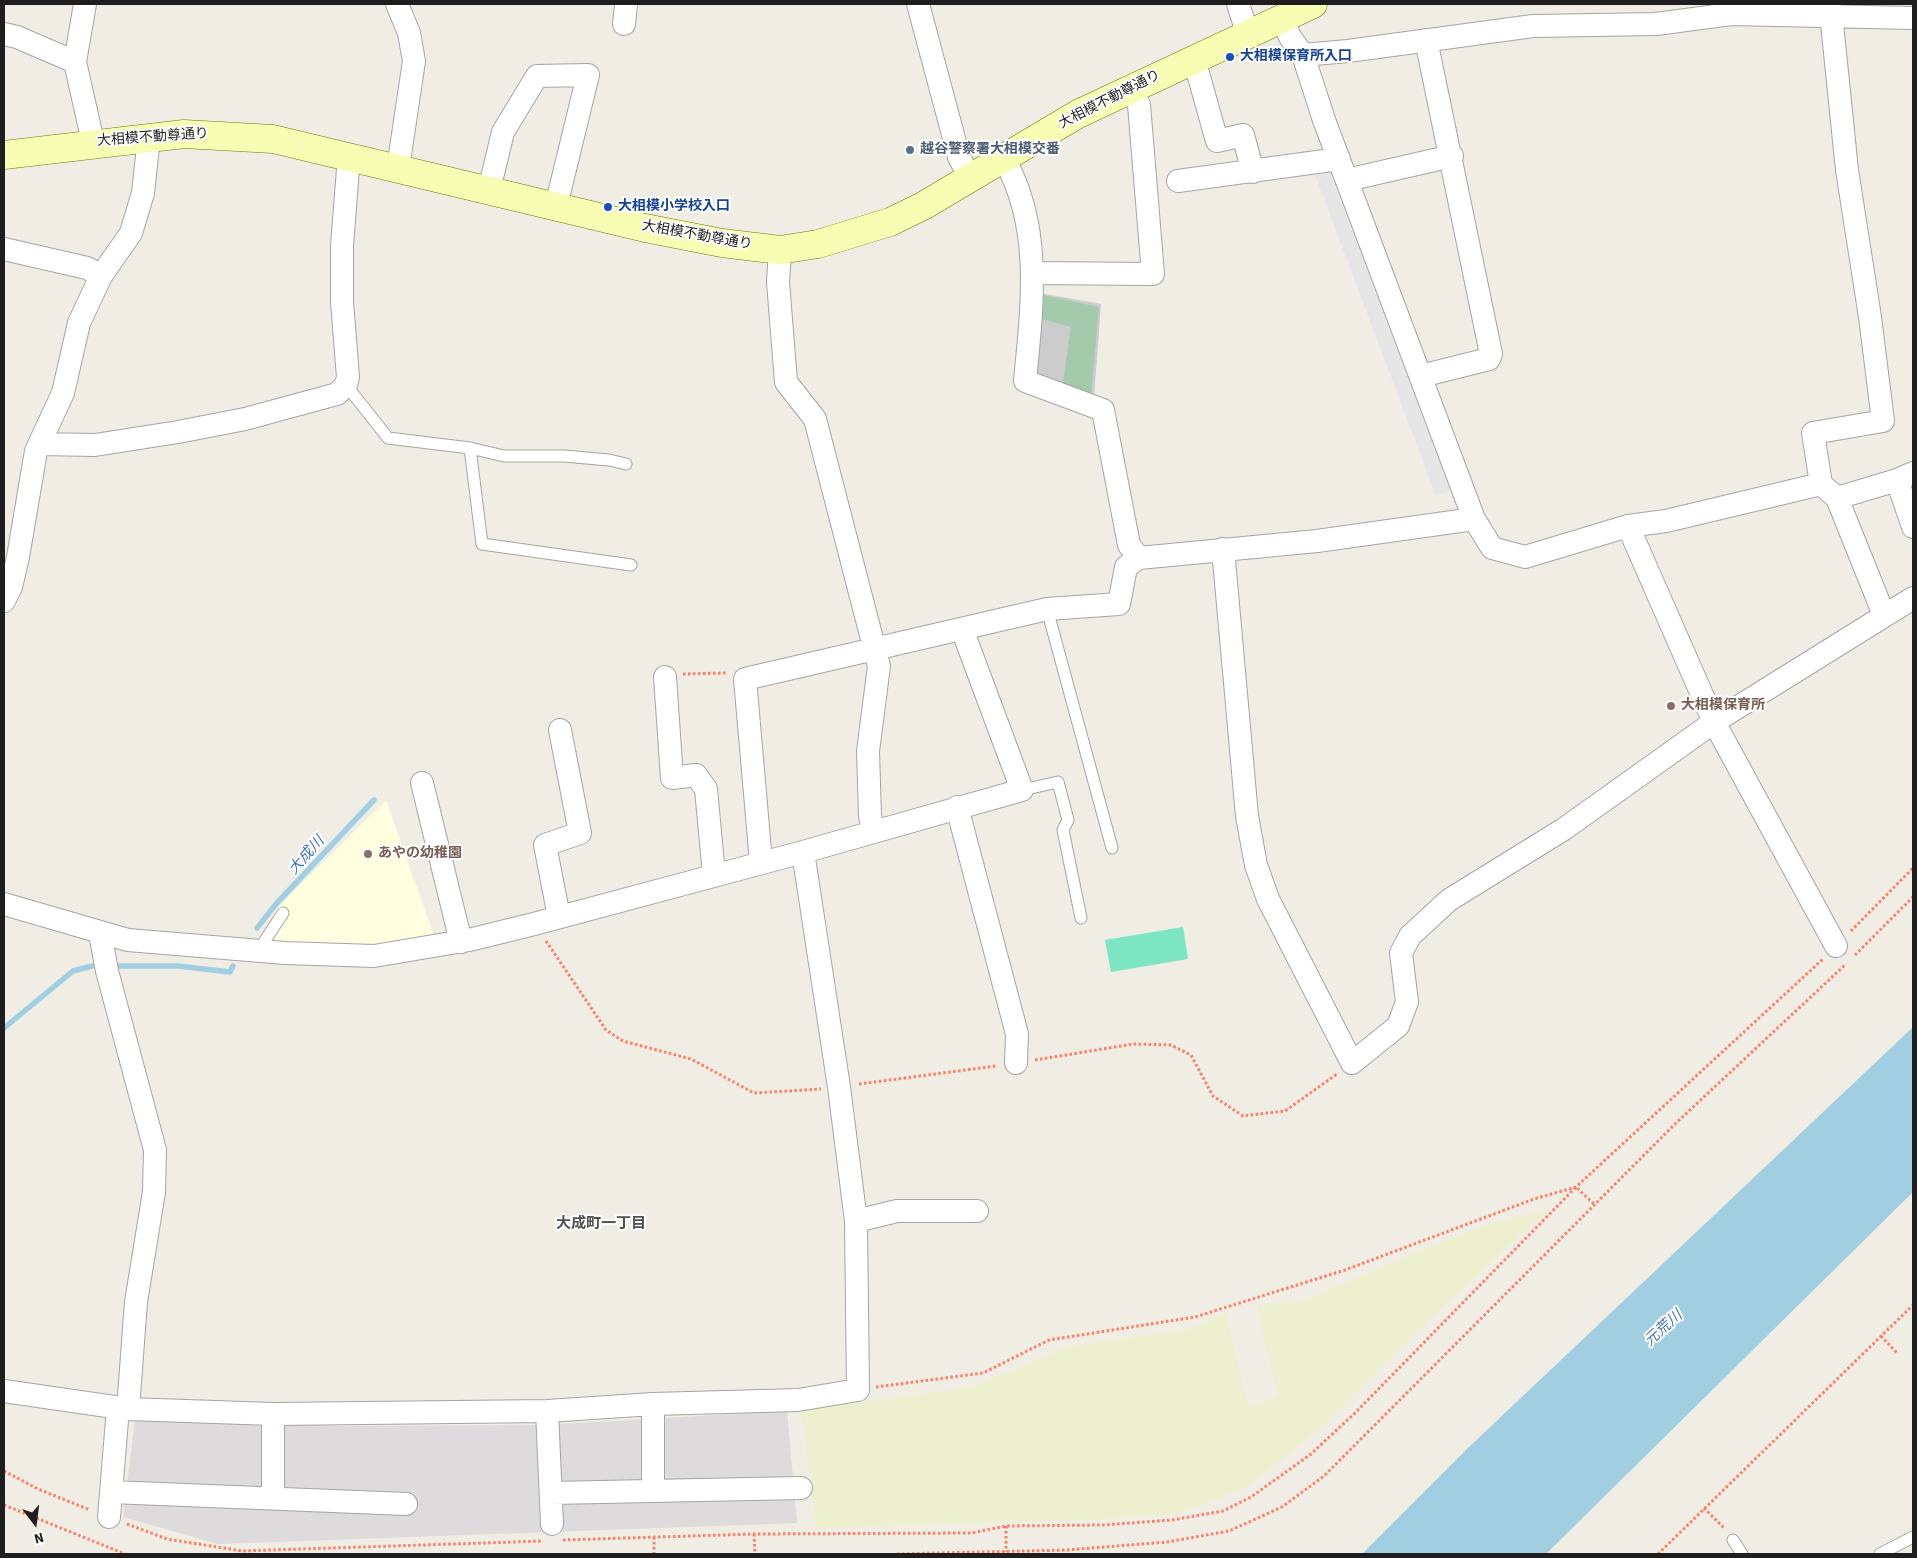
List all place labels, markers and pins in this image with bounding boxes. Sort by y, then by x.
place label: 大相模保育所入口 [1240,49,1352,65]
marker: 大相模保育所入口 [1224,51,1236,63]
place label: 越谷警察署大相模交番 [920,142,1060,158]
marker: 越谷警察署大相模交番 [904,144,916,156]
place label: 大相模小学校入口 [618,199,730,215]
marker: 大相模小学校入口 [602,201,614,213]
place label: 大相模保育所 [1681,698,1765,714]
marker: 大相模保育所 [1665,700,1677,712]
place label: あやの幼稚園 [378,846,462,862]
marker: あやの幼稚園 [362,848,374,860]

